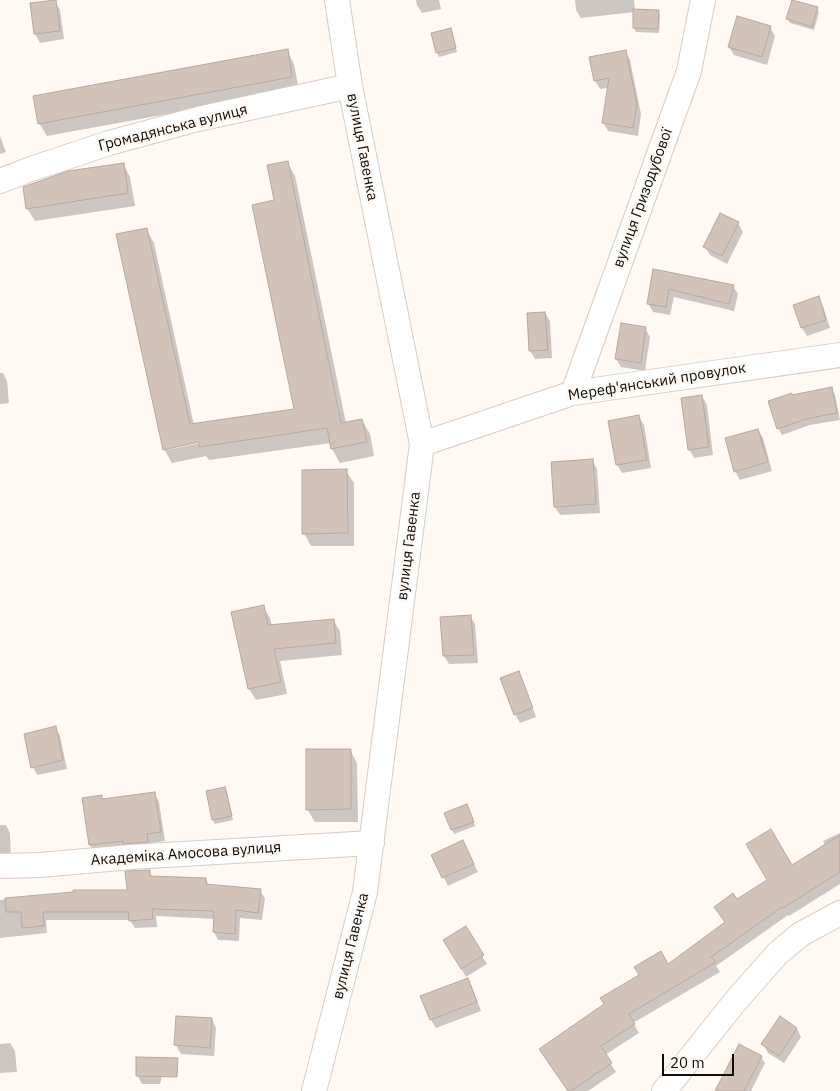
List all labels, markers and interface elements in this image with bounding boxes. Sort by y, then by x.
street label: вулиця Гавенка [343,92,381,202]
street label: Громадянська вулиця [97,101,249,155]
street label: вулиця Гризодубової [609,126,677,270]
street label: Мереф'янський провулок [567,359,747,405]
street label: вулиця Гавенка [393,491,425,601]
street label: Академіка Амосова вулиця [90,838,282,870]
street label: вулиця Гавенка [329,891,373,1001]
scale bar [665,1044,738,1076]
text: 20 m [670,1053,705,1072]

